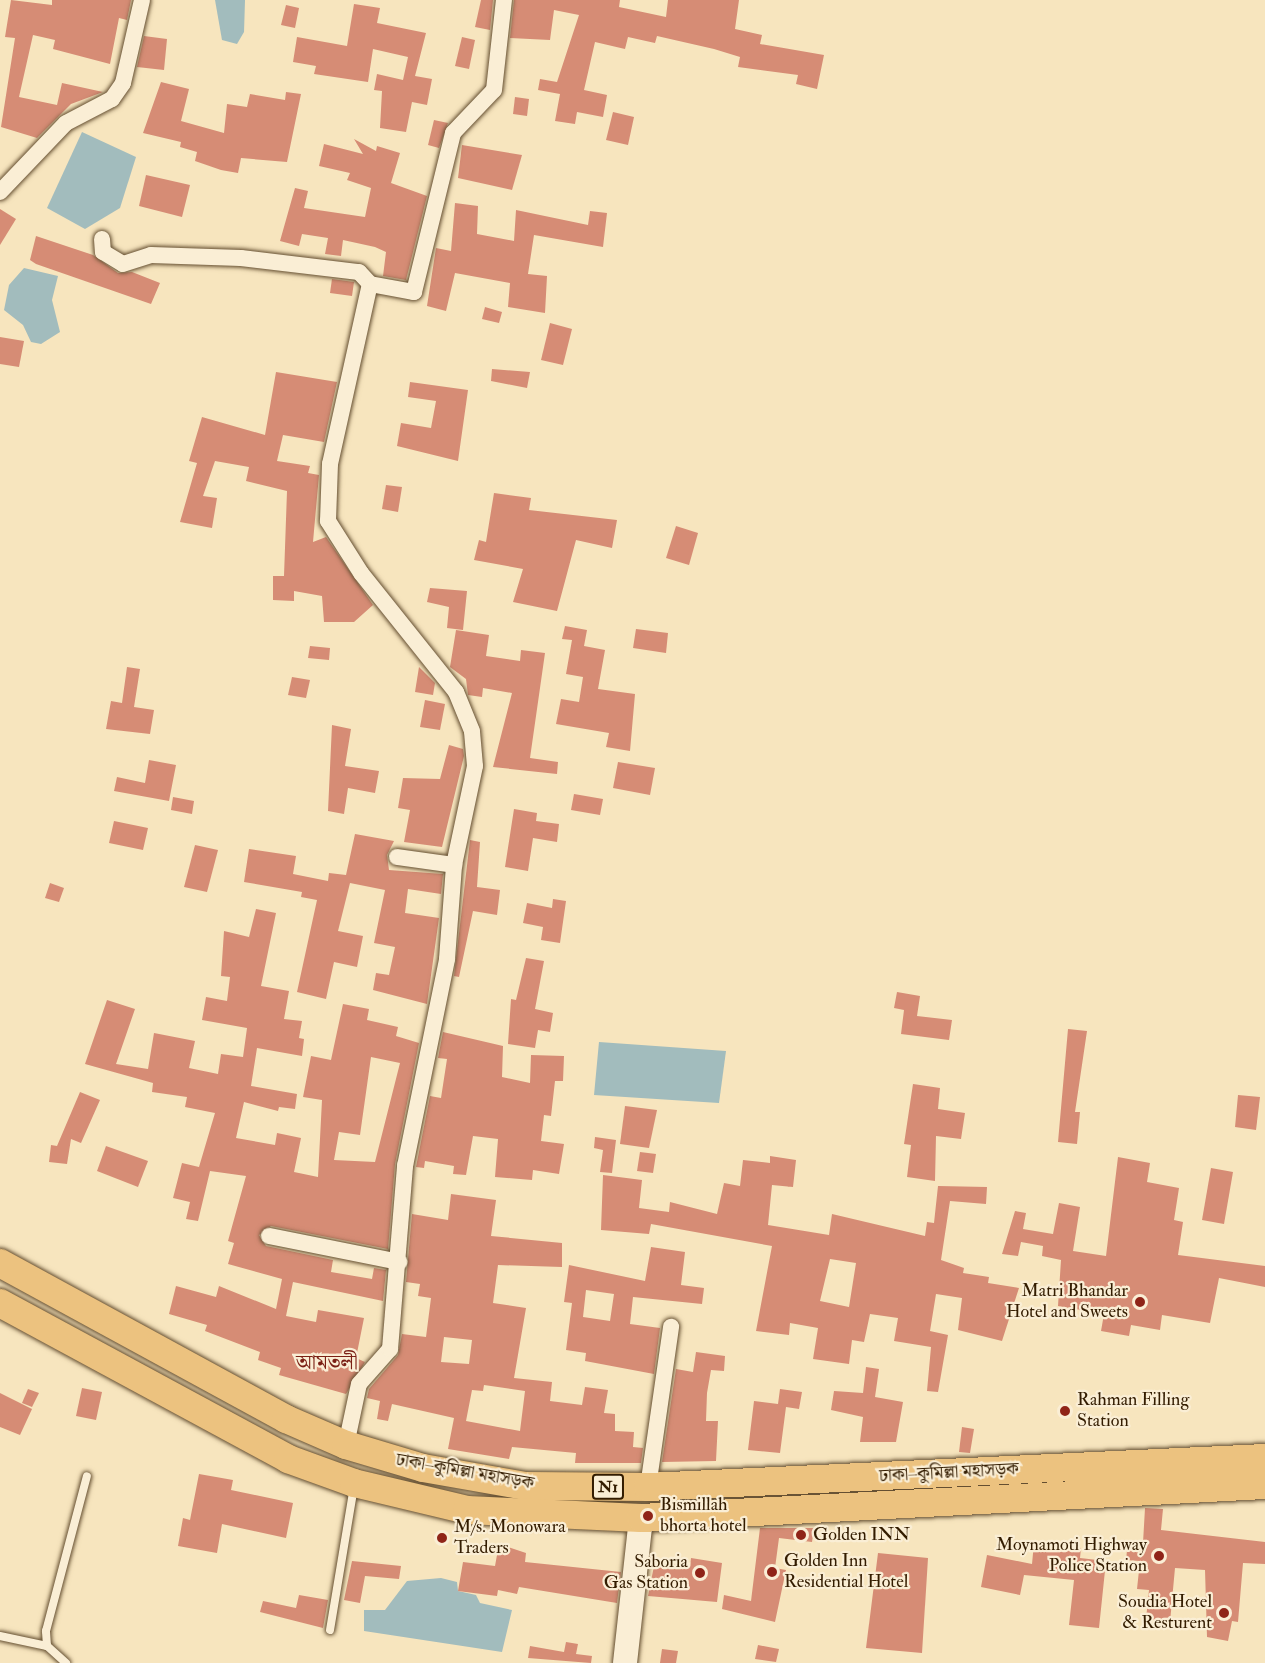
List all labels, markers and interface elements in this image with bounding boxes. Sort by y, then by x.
place label: Matri Bhandar Hotel and Sweets [1006,1281,1128,1324]
marker: Matri Bhandar Hotel and Sweets [1133,1295,1147,1309]
district label: আমতলী [296,1350,358,1376]
place label: Rahman Filling Station [1077,1390,1189,1432]
marker: Rahman Filling Station [1058,1404,1072,1418]
street label: ঢাকা–কুমিল্লা মহাসড়ক [394,1449,536,1495]
street label: ঢাকা–কুমিল্লা মহাসড়ক [879,1459,1019,1487]
road number: N1 [592,1474,624,1500]
place label: Bismillah bhorta hotel [660,1495,747,1538]
marker: Bismillah bhorta hotel [641,1509,655,1523]
place label: M/s. Monowara Traders [454,1517,566,1559]
place label: Golden INN [813,1524,910,1546]
marker: Golden INN [794,1528,808,1542]
marker: M/s. Monowara Traders [435,1531,449,1545]
place label: Moynamoti Highway Police Station [996,1535,1147,1578]
marker: Moynamoti Highway Police Station [1152,1549,1166,1563]
place label: Golden Inn Residential Hotel [784,1551,908,1594]
place label: Saboria Gas Station [604,1552,688,1594]
marker: Golden Inn Residential Hotel [765,1565,779,1579]
marker: Saboria Gas Station [693,1566,707,1580]
place label: Soudia Hotel & Resturent [1118,1592,1212,1634]
marker: Soudia Hotel & Resturent [1217,1606,1231,1620]

